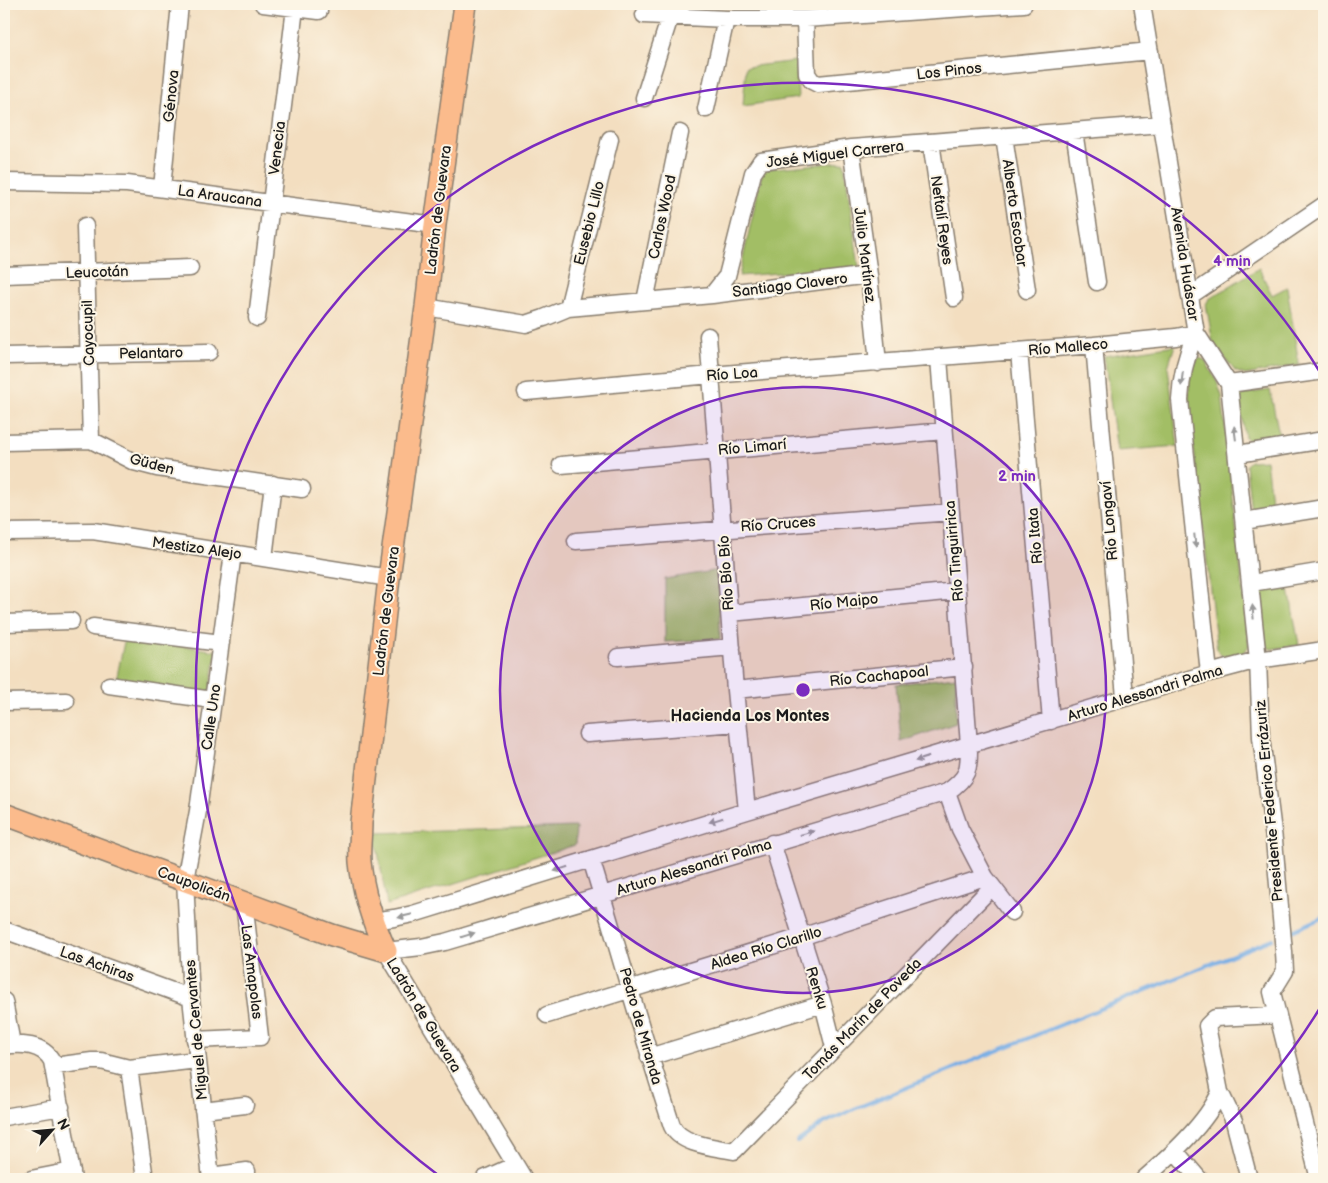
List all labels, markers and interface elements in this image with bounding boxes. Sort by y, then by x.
street label: Los Pinos [915,59,983,84]
street label: Génova [159,69,184,123]
street label: Venecia [265,120,290,176]
street label: José Miguel Carrera [765,137,905,172]
street label: Ladrón de Guevara [421,144,456,276]
street label: Alberto Escobar [998,158,1032,269]
street label: Carlos Wood [644,173,681,261]
street label: Neftalí Reyes [926,174,957,267]
street label: Eusebio Lillo [570,179,609,267]
street label: La Araucana [176,181,263,212]
street label: Avenida Huáscar [1166,206,1203,323]
street label: Julio Martínez [849,207,880,304]
text: 4 min [1213,252,1251,271]
street label: Leucotán [65,262,129,283]
street label: Santiago Clavero [731,269,849,302]
street label: Cayocupil [78,300,99,366]
street label: Río Malleco [1027,335,1109,360]
street label: Pelantaro [119,343,183,364]
street label: Río Loa [705,363,759,386]
one-way arrow [1178,372,1186,388]
one-way arrow [1231,424,1239,440]
street label: Río Limarí [717,435,788,460]
street label: Güden [127,449,176,480]
text: 2 min [998,467,1036,486]
street label: Río Longaví [1097,480,1122,562]
street label: Río Tinguiririca [941,500,968,602]
street label: Río Itata [1024,507,1047,565]
street label: Río Cruces [740,512,817,537]
street label: Mestizo Alejo [151,533,243,564]
one-way arrow [1191,533,1199,549]
street label: Río Bío Bío [714,535,739,611]
street label: Ladrón de Guevara [369,545,404,677]
street label: Río Maipo [809,589,879,616]
one-way arrow [1249,603,1257,619]
street label: Arturo Alessandri Palma [1065,661,1225,726]
street label: Río Cachapoal [828,662,930,691]
centre of rings [794,681,812,699]
street label: Calle Uno [197,683,226,751]
street label: Presidente Federico Errázuriz [1251,699,1288,903]
district label: Hacienda Los Montes [671,707,830,726]
one-way arrow [914,755,929,763]
one-way arrow [708,817,723,825]
one-way arrow [800,828,815,836]
street label: Arturo Alessandri Palma [614,835,774,900]
street label: Caupolicán [155,862,233,906]
one-way arrow [553,865,568,873]
one-way arrow [398,912,413,920]
street label: Aldea Río Clarillo [708,922,824,974]
street label: Las Amapolas [236,924,267,1021]
one-way arrow [460,931,475,939]
street label: Las Achiras [57,942,137,987]
street label: Ladrón de Guevara [382,954,465,1076]
street label: Tomás Marín de Poveda [799,954,926,1085]
street label: Miguel de Cervantes [181,958,212,1101]
street label: Pedro de Miranda [615,965,666,1087]
street label: Renku [801,965,832,1012]
north arrow [28,1106,78,1156]
text: N [53,1116,73,1133]

